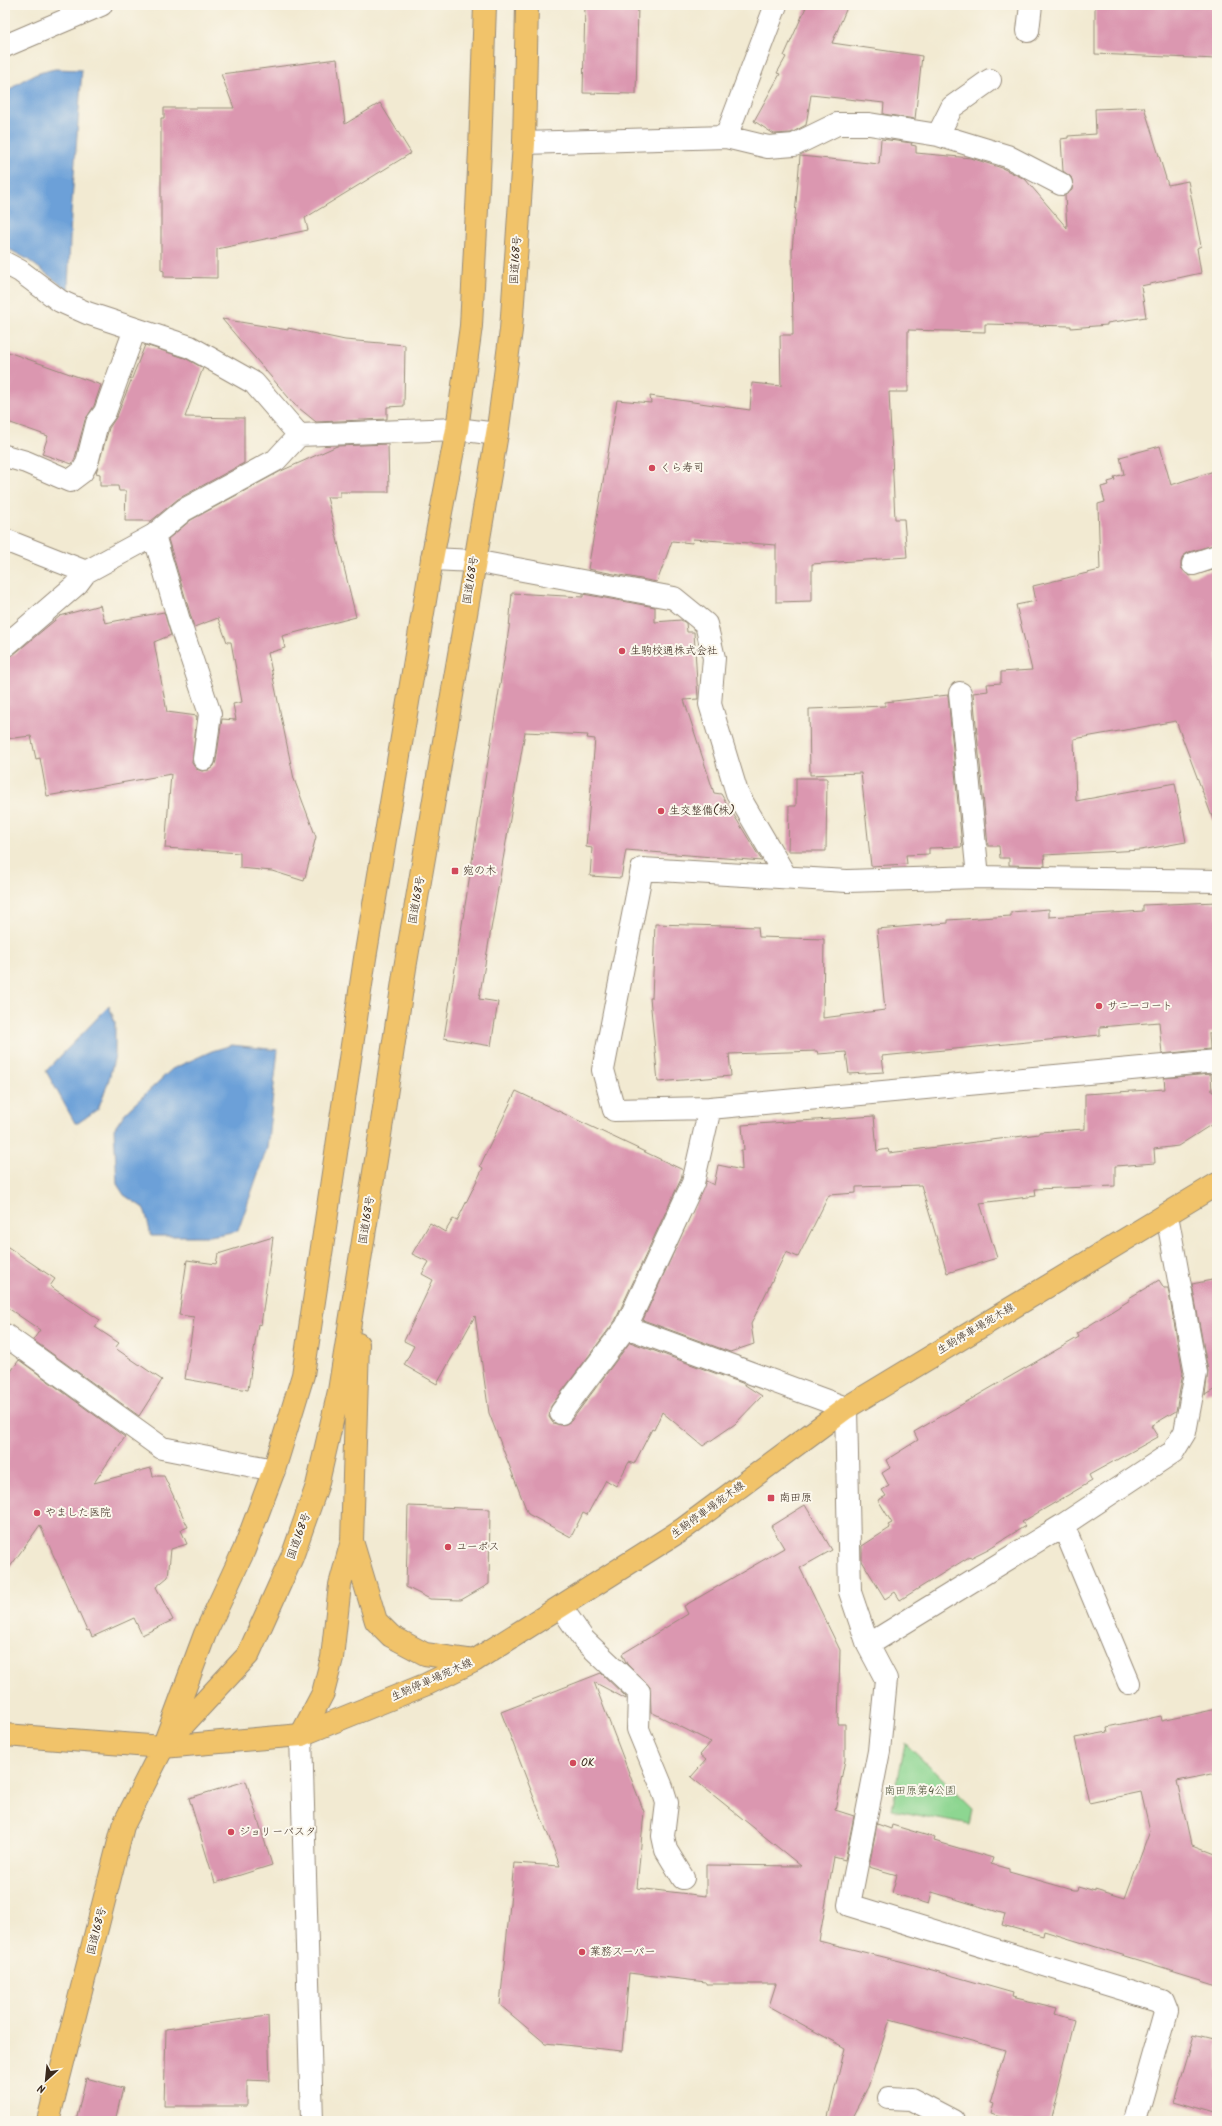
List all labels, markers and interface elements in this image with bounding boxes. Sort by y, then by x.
street label: 国道168号 [505,235,527,285]
place label: くら寿司 [660,459,704,477]
marker: くら寿司 [647,463,657,473]
street label: 国道168号 [458,554,484,606]
place label: 生駒校通株式会社 [630,642,718,660]
marker: 生駒校通株式会社 [617,646,627,656]
place label: 生交整備(株) [669,802,735,820]
marker: 生交整備(株) [656,806,666,816]
place label: 宛の木 [463,862,496,880]
marker: 宛の木 [450,866,460,876]
street label: 国道168号 [404,874,430,926]
place label: サニーコート [1107,997,1173,1015]
marker: サニーコート [1094,1001,1104,1011]
street label: 国道168号 [354,1194,380,1246]
street label: 生駒停車場宛木線 [934,1299,1018,1359]
street label: 生駒停車場宛木線 [667,1477,749,1543]
place label: 南田原 [779,1489,812,1507]
marker: 南田原 [766,1493,776,1503]
place label: やました医院 [45,1504,111,1522]
marker: やました医院 [32,1508,42,1518]
street label: 国道168号 [282,1510,316,1562]
place label: ユーポス [456,1538,500,1556]
marker: ユーポス [443,1542,453,1552]
street label: 生駒停車場宛木線 [388,1654,476,1706]
place label: OK [581,1754,595,1772]
marker: OK [568,1758,578,1768]
park label: 南田原第4公園 [884,1782,956,1800]
place label: ジョリーパスタ [239,1823,316,1841]
marker: ジョリーパスタ [226,1827,236,1837]
street label: 国道168号 [82,1905,112,1957]
place label: 業務スーパー [590,1943,656,1961]
marker: 業務スーパー [577,1947,587,1957]
north arrow [26,2060,66,2100]
text: N [35,2078,49,2098]

